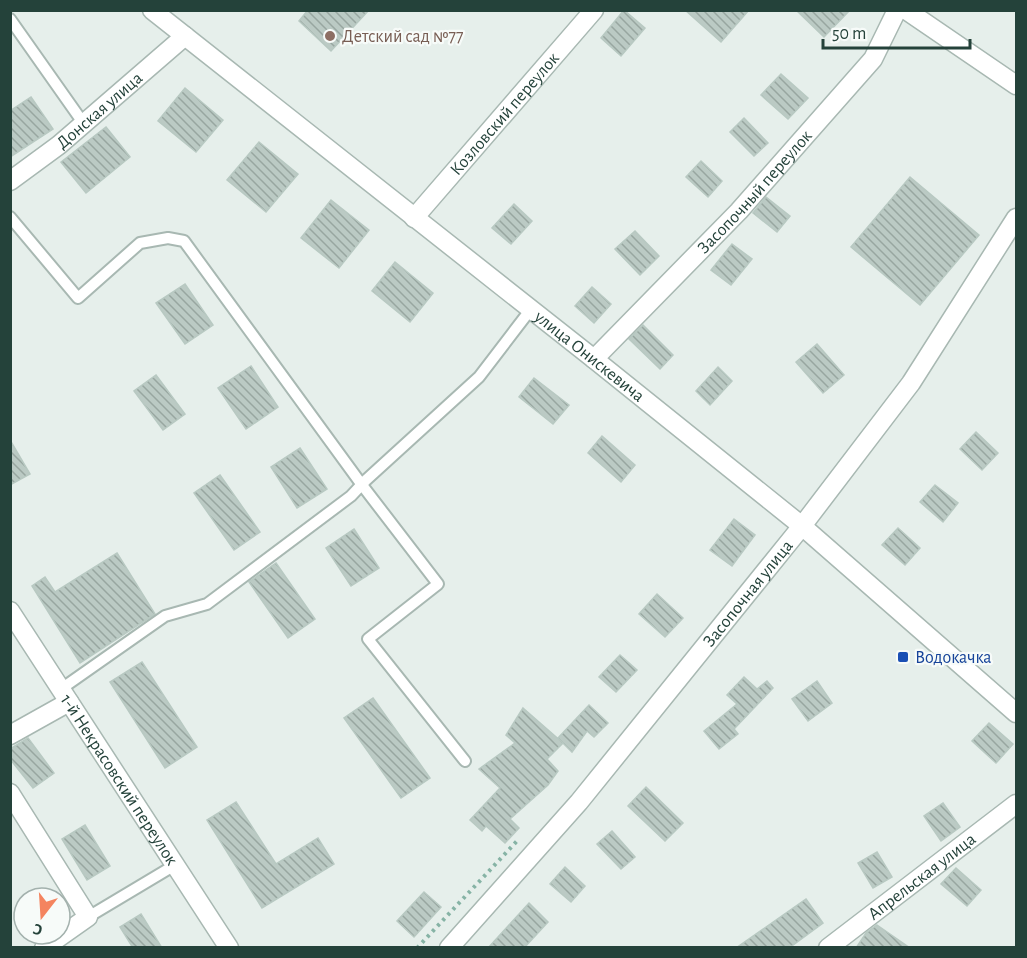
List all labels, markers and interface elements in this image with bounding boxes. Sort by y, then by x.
scale bar [823,12,970,50]
text: 50 m [832,25,866,43]
place label: Детский сад №77 [342,28,464,46]
marker: Детский сад №77 [323,29,337,43]
street label: Козловский переулок [447,49,563,179]
street label: Донская улица [53,69,146,153]
street label: Засопочный переулок [695,127,816,257]
street label: улица Онискевича [530,307,647,406]
street label: Засопочная улица [700,537,797,651]
place label: Водокачка [915,649,992,667]
marker: Водокачка [896,650,910,664]
street label: 1-й Некрасовский переулок [57,691,181,869]
street label: Апрельская улица [865,830,980,924]
north arrow [12,886,72,946]
text: С [31,920,44,938]

